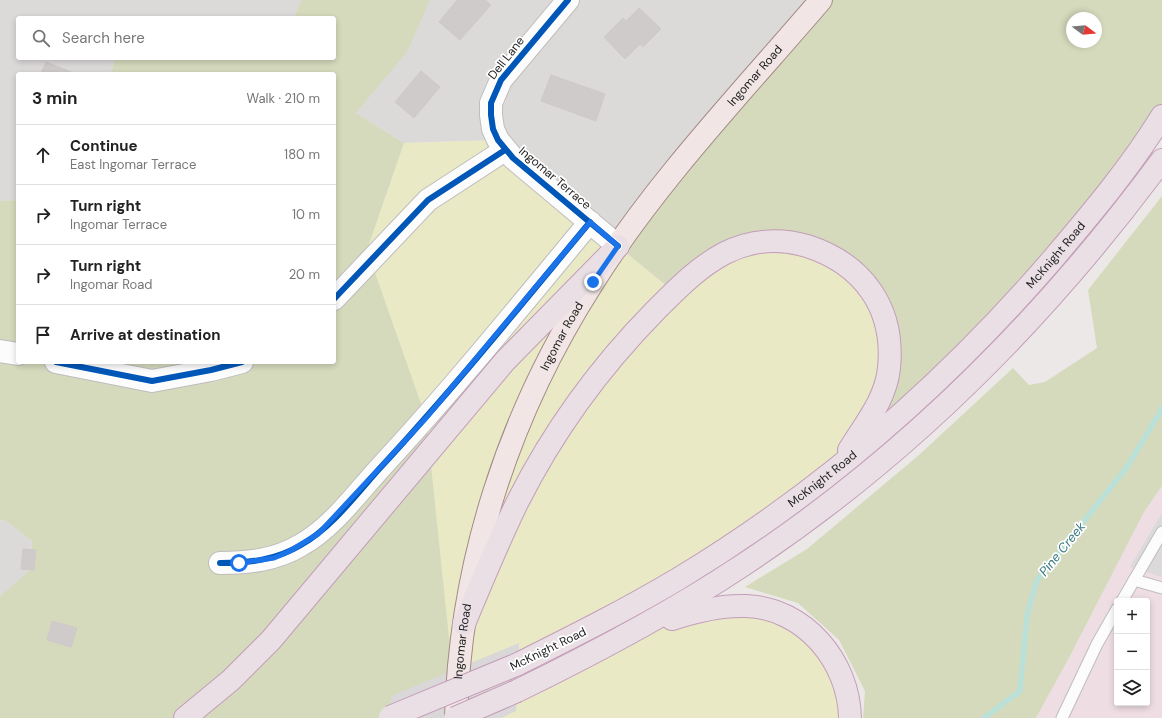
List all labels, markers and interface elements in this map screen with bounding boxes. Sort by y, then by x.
north arrow [1066,12,1102,48]
search box [16,16,336,60]
icon: search [30,27,52,49]
text: Search here [62,28,145,48]
street label: Dell Lane [484,33,528,83]
street label: Ingomar Road [724,42,786,110]
text: 3 min [32,87,77,109]
text: Walk · 210 m [247,90,320,107]
text: Continue [70,136,138,156]
street label: Ingomar Terrace [516,143,595,213]
icon: ahead [32,144,54,166]
text: 180 m [284,146,320,163]
text: East Ingomar Terrace [70,156,196,173]
text: Turn right [70,196,141,216]
icon: right [32,204,54,226]
text: 10 m [292,206,320,223]
text: Ingomar Terrace [70,216,167,233]
street label: McKnight Road [1023,218,1089,292]
text: Turn right [70,256,141,276]
icon: right [32,264,54,286]
text: 20 m [289,266,320,283]
route end [584,273,602,291]
text: Ingomar Road [70,276,152,293]
street label: Ingomar Road [536,299,587,373]
icon: arrive [32,324,54,346]
text: Arrive at destination [70,325,221,345]
street label: McKnight Road [785,447,860,511]
water label: Pine Creek [1035,518,1089,580]
route start [230,554,248,572]
map controls [1114,598,1150,706]
button: + [1114,598,1150,634]
street label: Ingomar Road [450,602,475,680]
street label: McKnight Road [507,624,589,674]
button: − [1114,634,1150,670]
button: layers [1114,670,1150,706]

